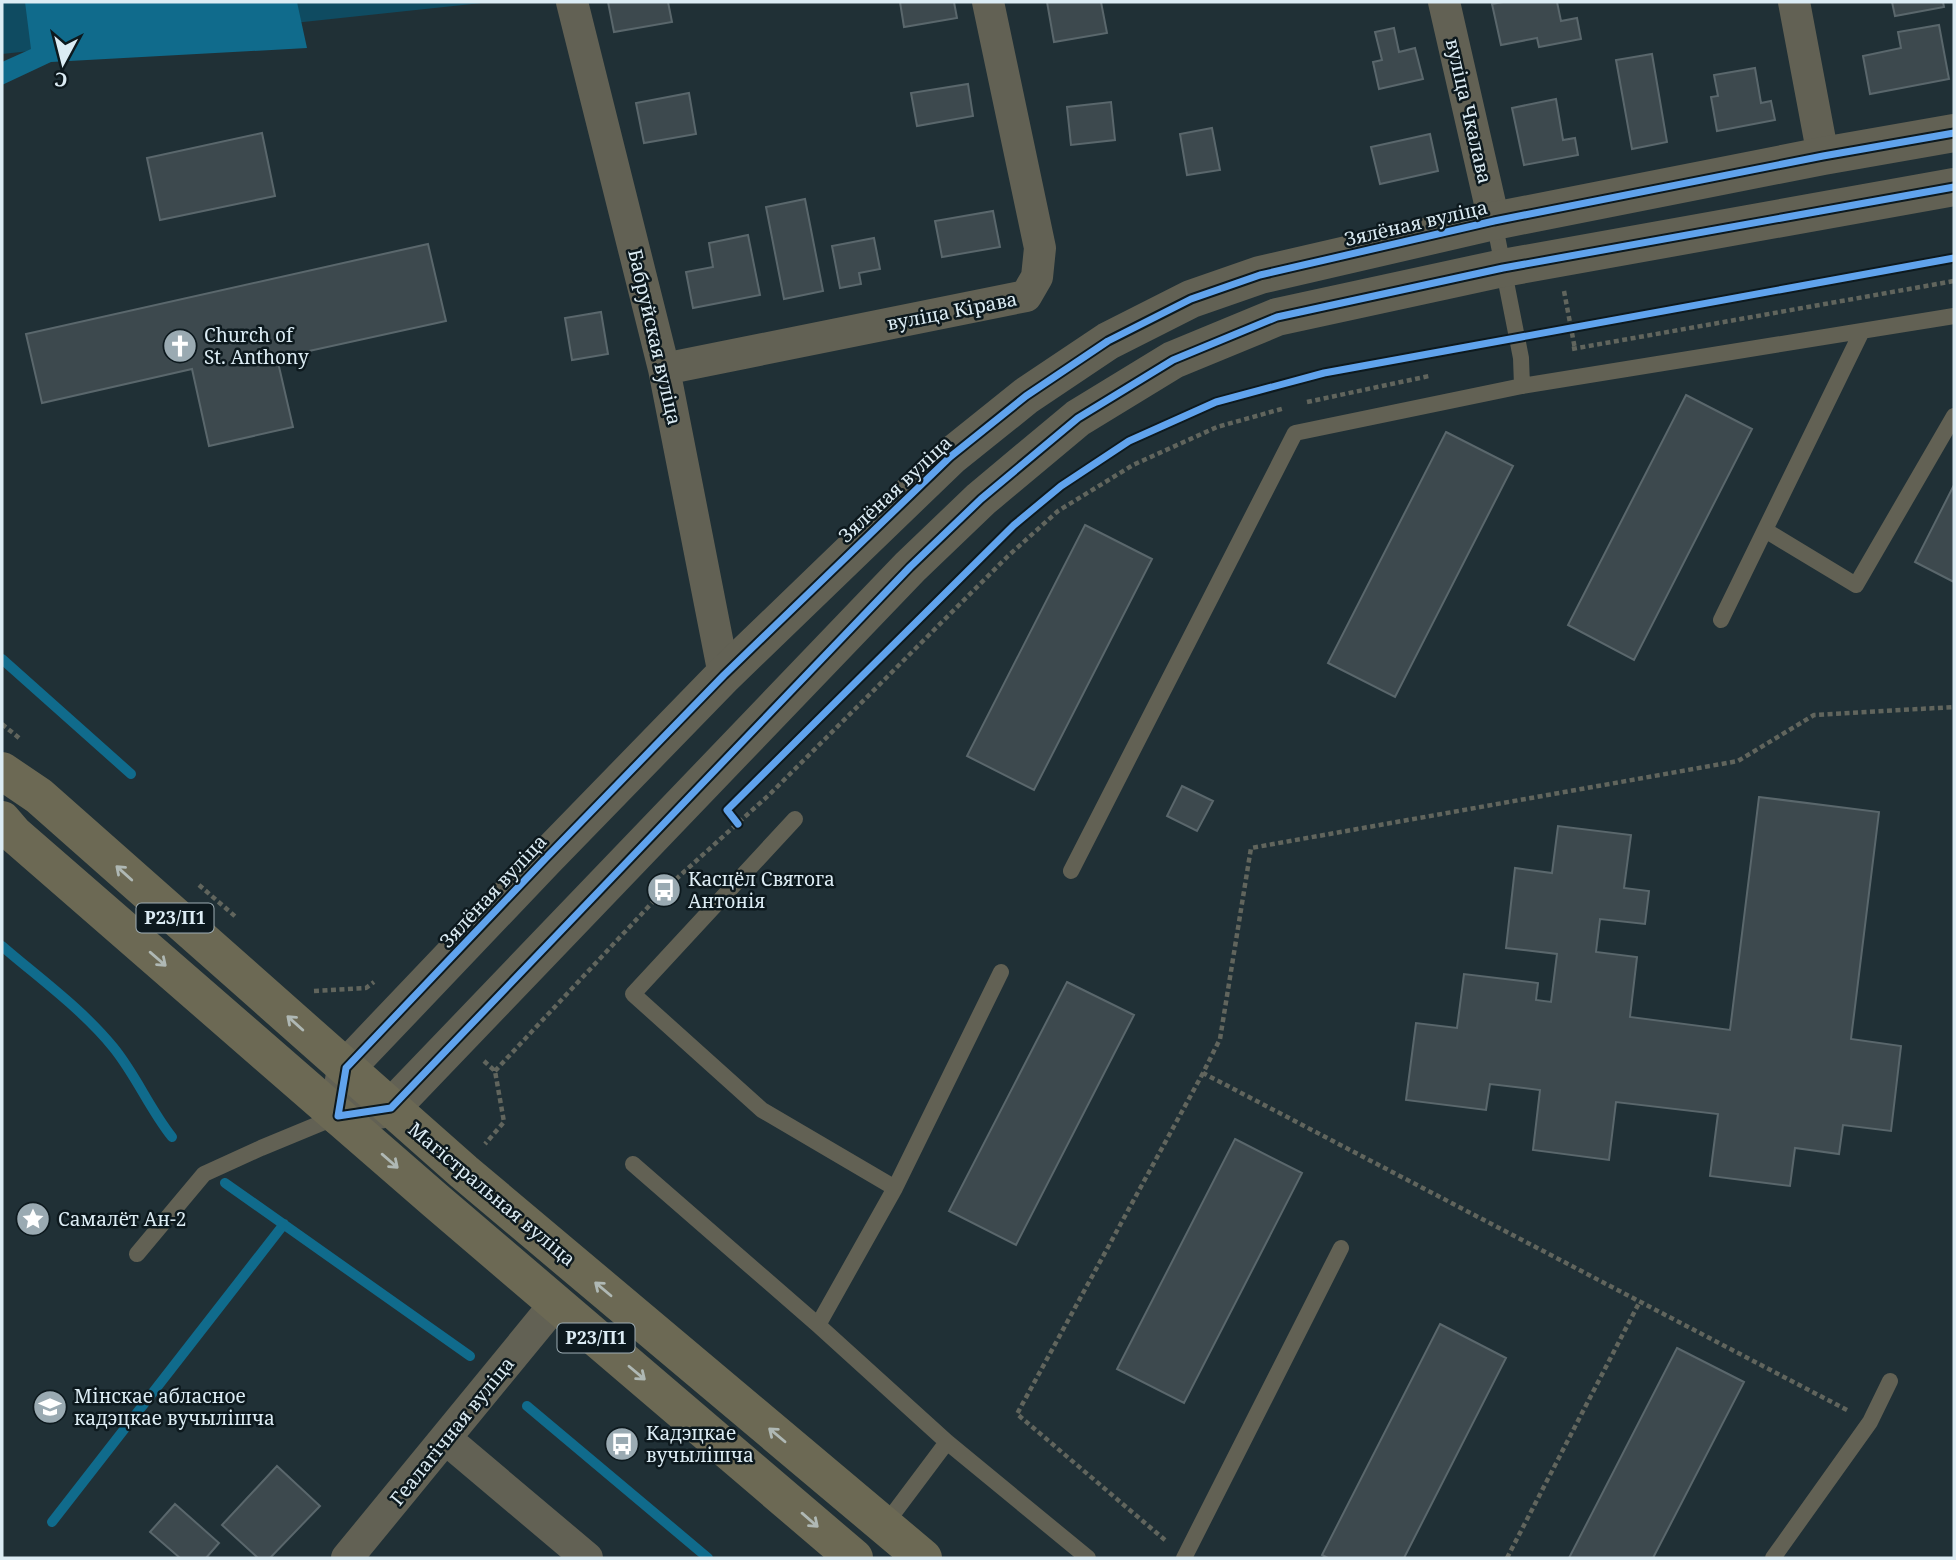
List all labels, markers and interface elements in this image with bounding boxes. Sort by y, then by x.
north arrow [28,28,98,98]
street label: вуліца Чкалава [1440,36,1498,186]
text: С [53,66,69,94]
street label: Зялёная вуліца [1342,194,1490,252]
street label: Бабруйская вуліца [622,247,688,427]
street label: вуліца Кірава [885,286,1019,336]
place label: Church of St. Anthony [204,322,309,370]
church icon: Church of St. Anthony [161,327,199,365]
street label: Зялёная вуліца [833,430,957,548]
street label: Зялёная вуліца [434,829,552,953]
one-way arrow [116,865,134,881]
place label: Касцёл Святога Антонія [688,866,835,914]
bus stop icon: Касцёл Святога Антонія [645,871,683,909]
road number: Р23/П1 [136,903,214,932]
one-way arrow [149,951,167,967]
one-way arrow [286,1015,304,1031]
street label: Магістральная вуліца [403,1116,581,1272]
one-way arrow [381,1153,399,1169]
place icon: Самалёт Ан-2 [14,1200,52,1238]
place label: Самалёт Ан-2 [58,1206,186,1232]
one-way arrow [594,1281,612,1297]
road number: Р23/П1 [558,1324,634,1352]
street label: Геалагічная вуліца [384,1351,520,1511]
one-way arrow [628,1365,646,1381]
place label: Мінскае абласное кадэцкае вучылішча [74,1383,275,1431]
school or university icon: Мінскае абласное кадэцкае вучылішча [31,1388,69,1426]
place label: Кадэцкае вучылішча [646,1420,754,1468]
bus stop icon: Кадэцкае вучылішча [603,1425,641,1463]
one-way arrow [768,1427,786,1443]
one-way arrow [801,1512,819,1528]

